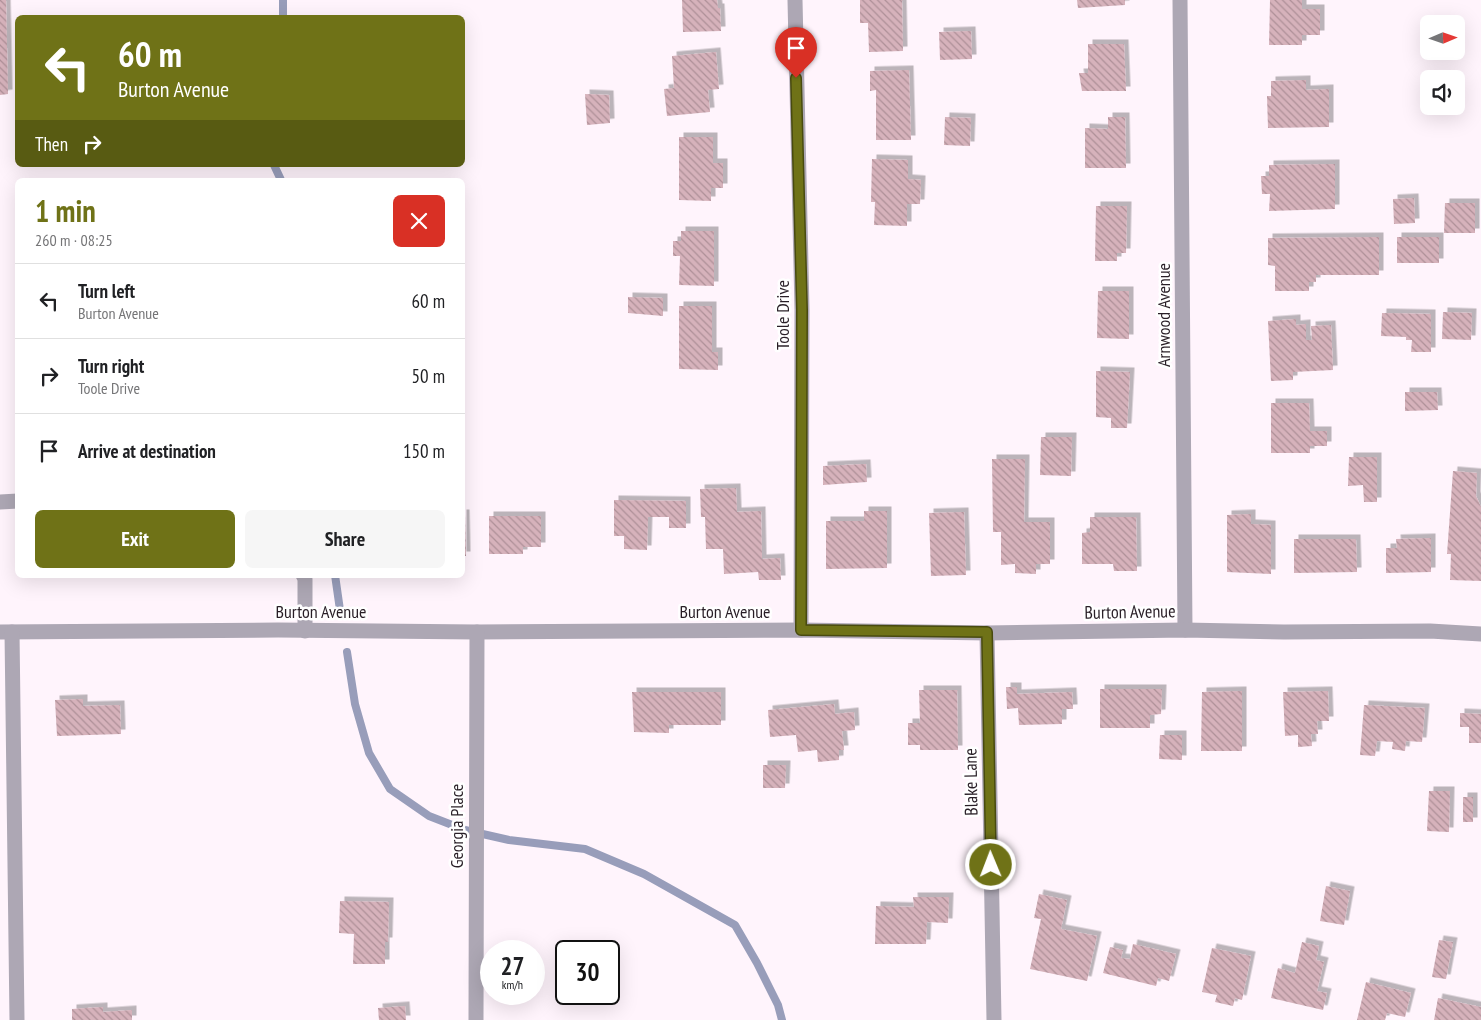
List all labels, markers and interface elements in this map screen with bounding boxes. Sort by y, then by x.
north arrow [1420,15,1465,60]
map controls [1420,15,1465,115]
pin [775,27,817,78]
text: 60 m [118,31,182,77]
icon: arrive [782,34,810,62]
icon: left [35,35,100,100]
button: sound [1420,70,1465,115]
text: Burton Avenue [118,75,229,103]
icon: right [78,130,106,158]
text: Then [35,132,68,156]
text: 1 min [35,191,96,230]
button: close [393,195,445,247]
text: 260 m · 08:25 [35,230,113,250]
street label: Arnwood Avenue [1152,263,1175,367]
text: Turn left [78,279,135,303]
street label: Toole Drive [771,280,794,350]
icon: left [35,287,63,315]
text: 60 m [412,289,445,313]
text: Burton Avenue [78,303,159,323]
text: Turn right [78,354,144,378]
icon: right [35,362,63,390]
text: 50 m [412,364,445,388]
text: Toole Drive [78,378,140,398]
icon: arrive [35,437,63,465]
text: Arrive at destination [78,439,216,463]
text: 150 m [403,439,445,463]
button: Exit [35,510,235,568]
button: Share [245,510,445,568]
street label: Burton Avenue [1084,599,1176,624]
street label: Burton Avenue [276,600,367,623]
street label: Burton Avenue [680,600,771,623]
street label: Blake Lane [958,748,983,816]
street label: Georgia Place [445,784,468,868]
position arrow [964,838,1016,890]
speed limit sign: 30 [555,940,620,1005]
text: 27 [501,950,524,982]
text: km/h [502,977,523,992]

